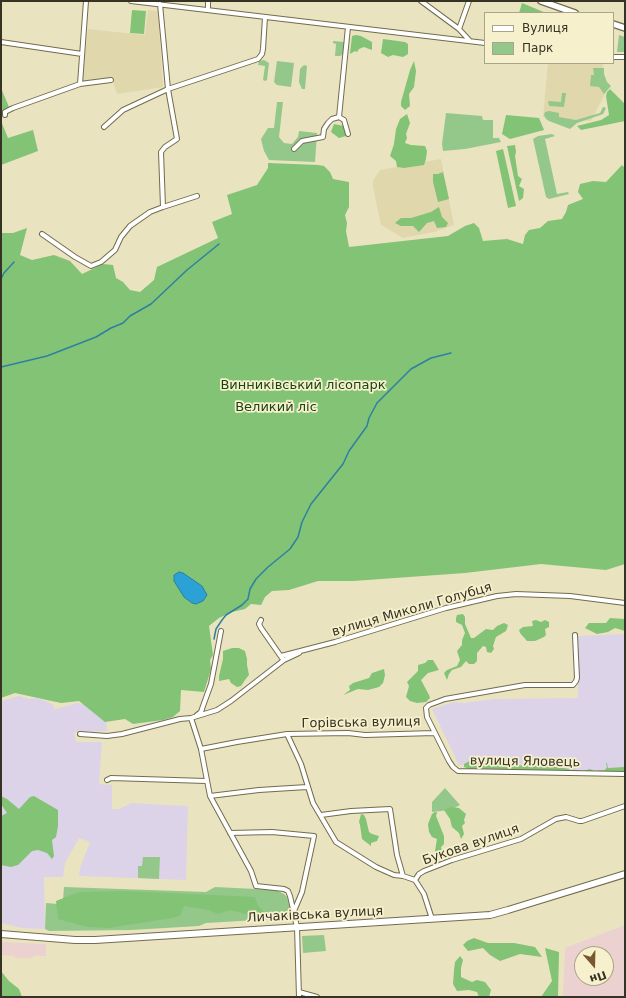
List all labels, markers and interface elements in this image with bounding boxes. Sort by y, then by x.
legend [484,12,614,64]
text: Вулиця [522,21,568,35]
text: Парк [522,41,553,55]
park label: Винниківський лісопарк [220,378,386,394]
park label: Великий ліс [235,400,317,416]
street label: вулиця Миколи Голубця [330,580,494,640]
street label: Горівська вулиця [301,714,421,732]
street label: вулиця Яловець [470,753,580,771]
street label: Букова вулиця [421,821,521,869]
street label: Личаківська вулиця [246,904,384,926]
north arrow [574,946,614,986]
text: Пн [588,968,608,986]

